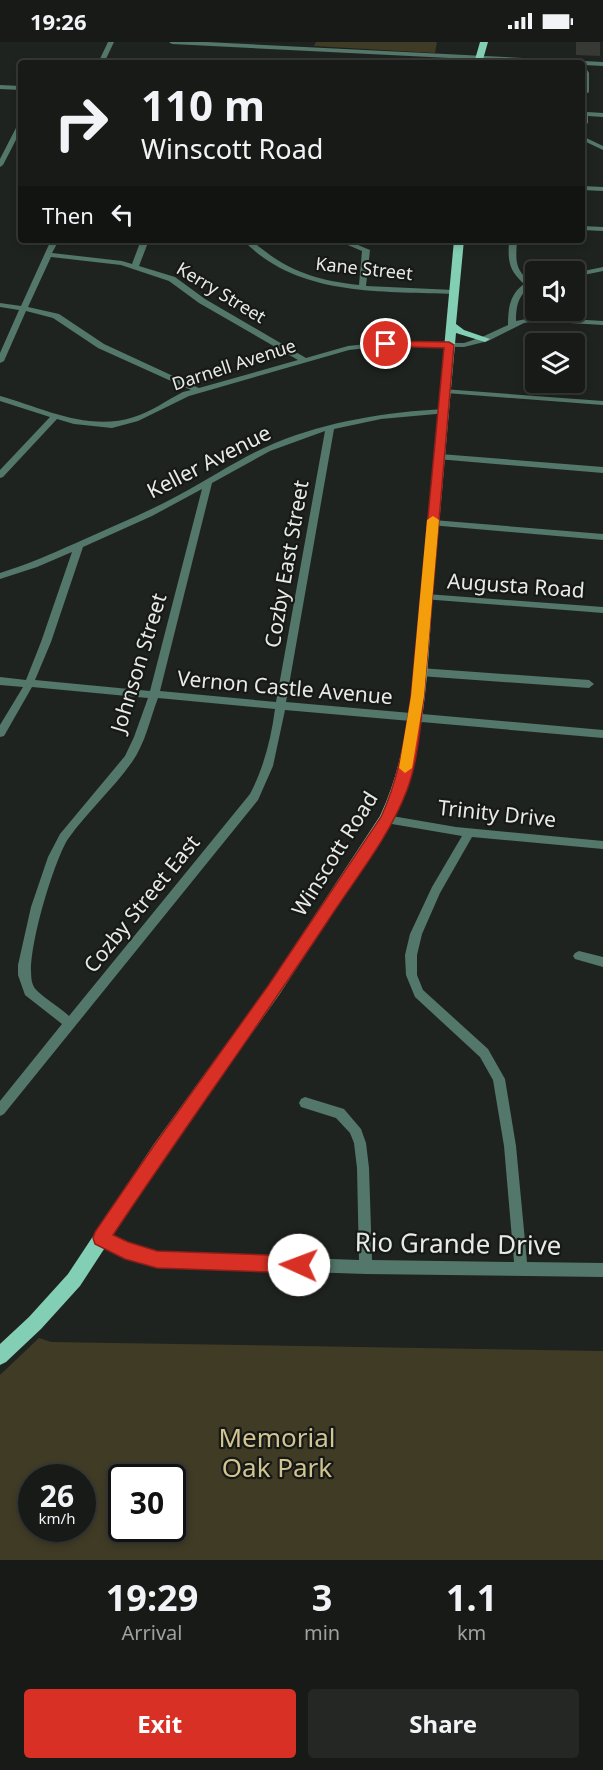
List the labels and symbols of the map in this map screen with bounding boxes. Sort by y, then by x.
street label: Kane Street [314,251,414,285]
street label: Kerry Street [172,256,271,329]
pin [360,318,411,369]
street label: Darnell Avenue [169,333,299,395]
street label: Keller Avenue [142,418,275,504]
street label: Cozby East Street [258,478,315,650]
street label: Augusta Road [446,566,586,604]
street label: Johnson Street [103,589,173,738]
street label: Vernon Castle Avenue [176,664,394,710]
street label: Winscott Road [285,786,384,921]
street label: Trinity Drive [437,793,558,833]
street label: Cozby Street East [77,828,206,978]
street label: Rio Grande Drive [354,1223,562,1263]
position arrow [267,1233,331,1297]
park label: Memorial Oak Park [218,1419,336,1485]
speed limit sign: 30 [108,1464,186,1542]

